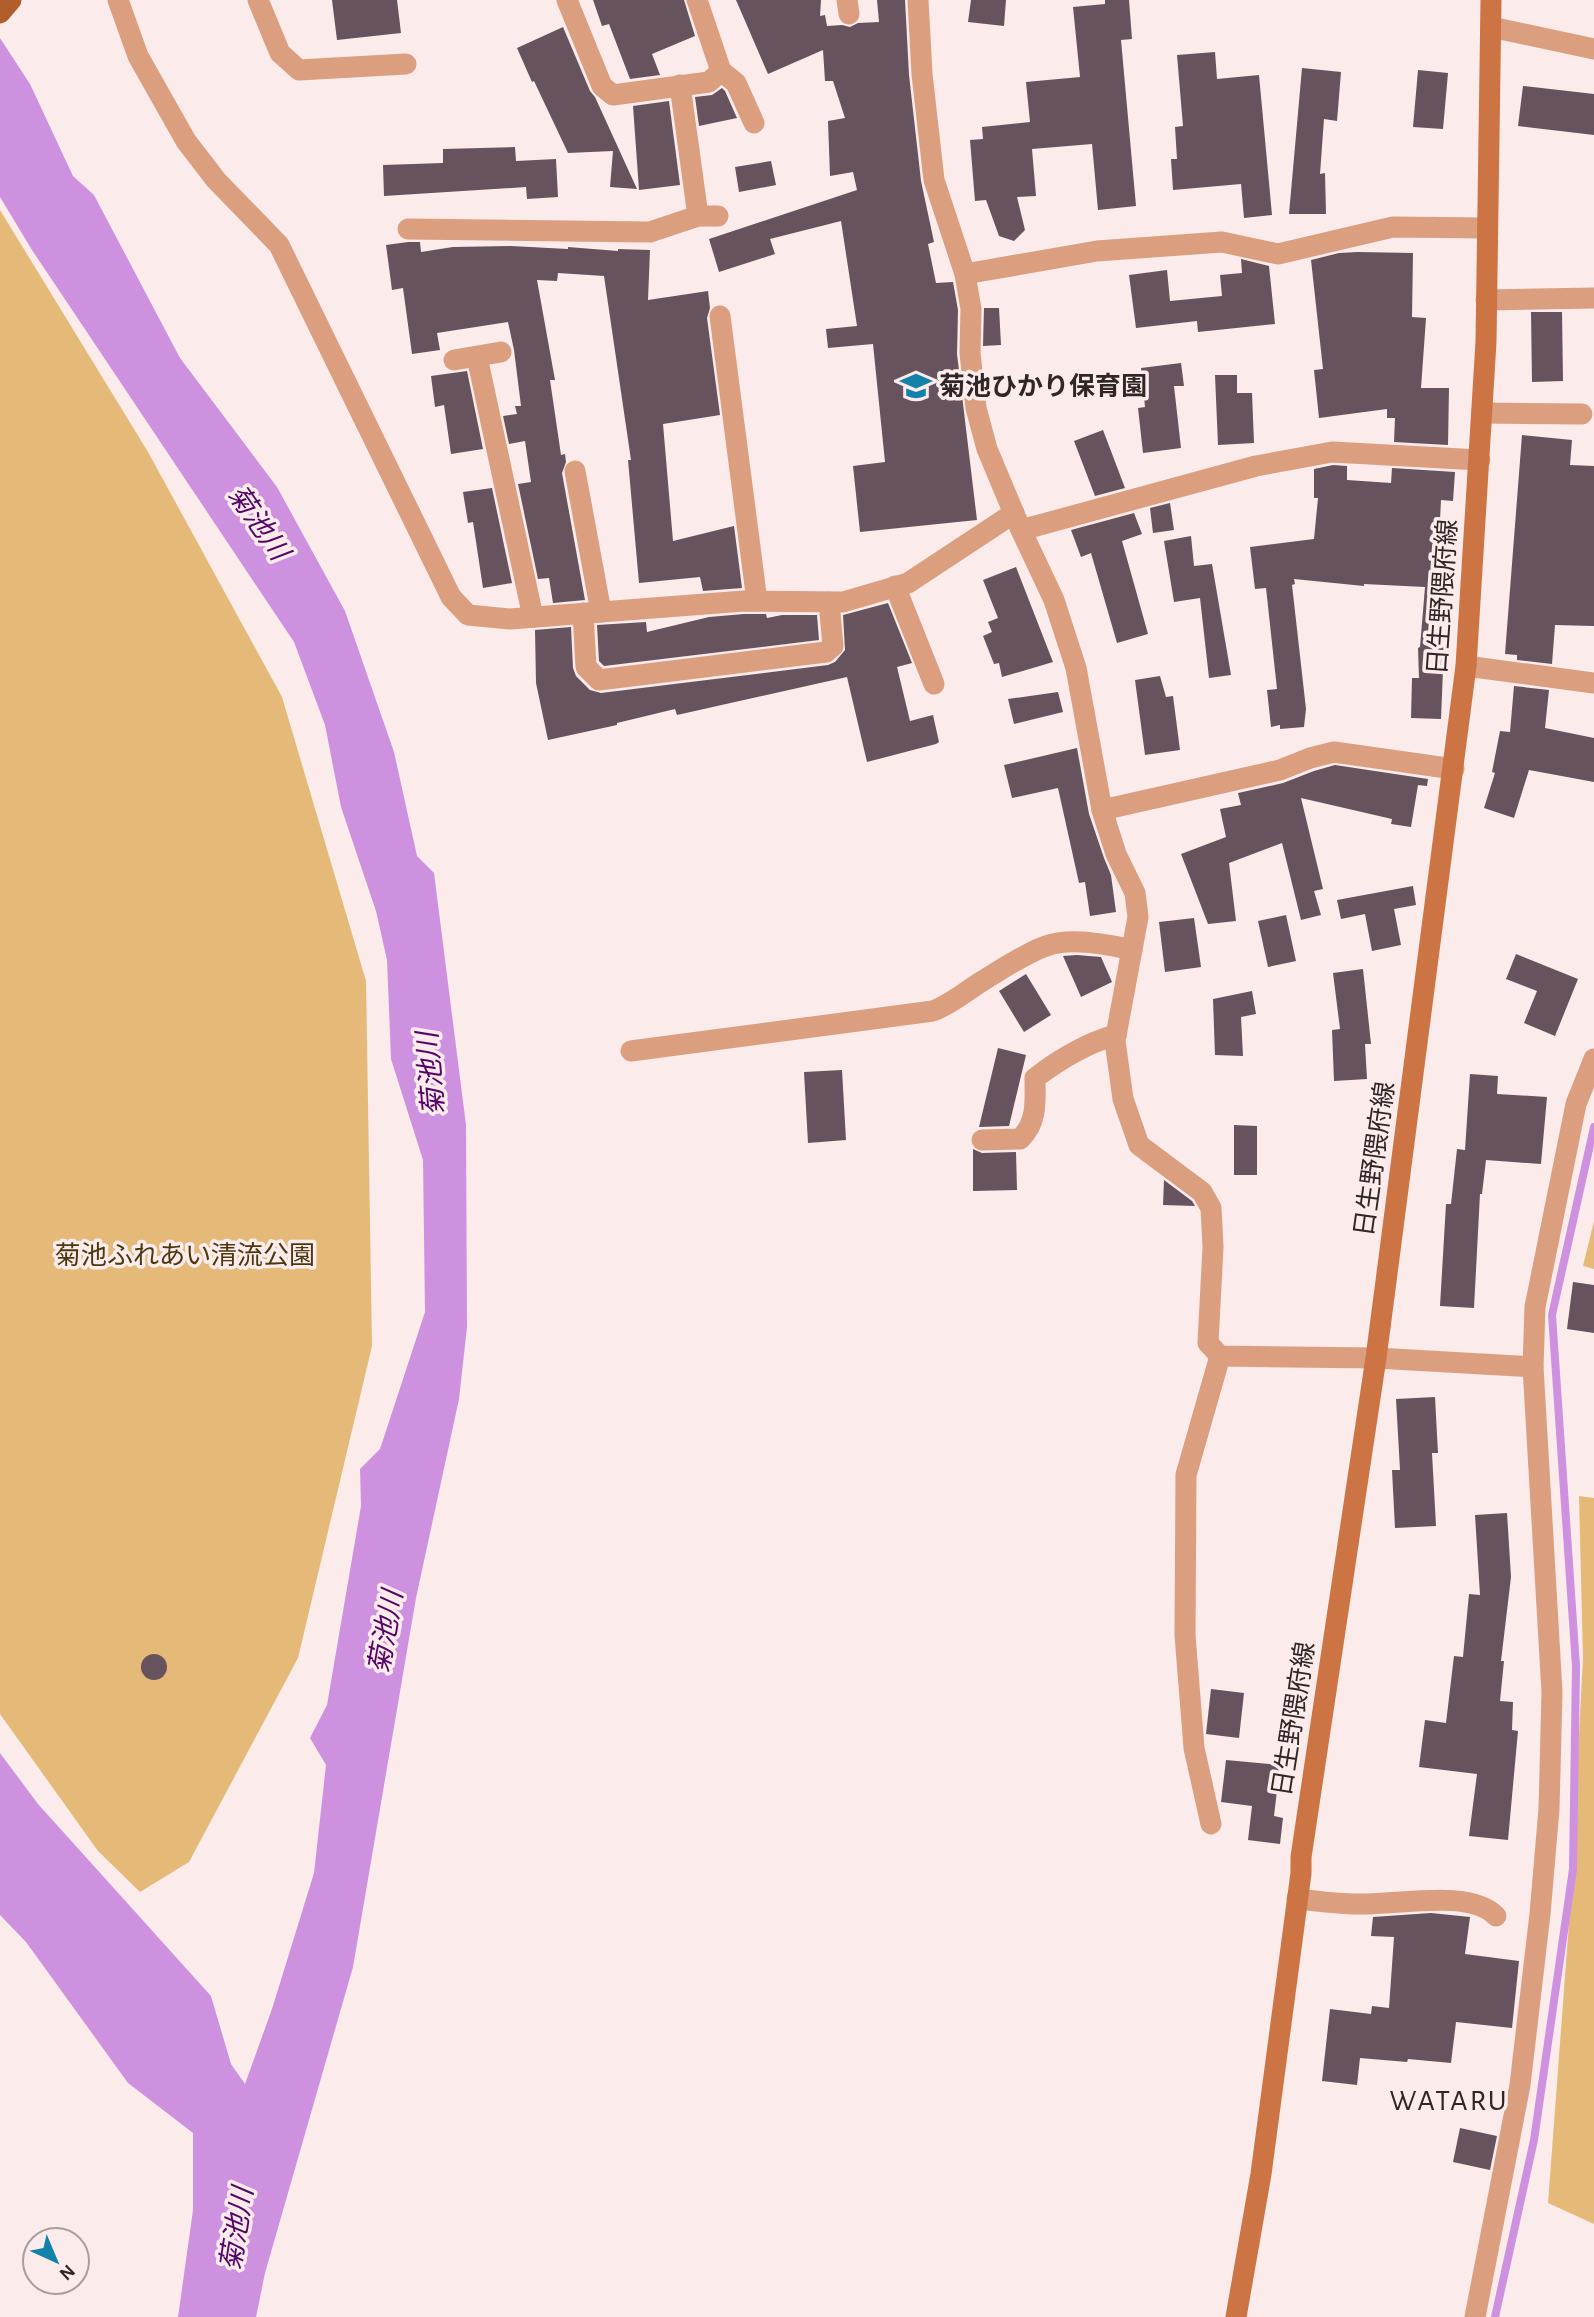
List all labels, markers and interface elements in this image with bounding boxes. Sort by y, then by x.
school or university icon: 菊池ひかり保育園 [899,369,933,403]
place label: 菊池ひかり保育園 [939,372,1147,400]
water label: 菊池川 [222,480,296,568]
street label: 日生野隈府線 [1424,518,1461,676]
water label: 菊池川 [412,1028,450,1117]
street label: 日生野隈府線 [1350,1080,1399,1238]
park label: 菊池ふれあい清流公園 [55,1241,315,1269]
water label: 菊池川 [364,1585,409,1676]
street label: 日生野隈府線 [1268,1640,1319,1798]
district label: WATARU [1389,2086,1509,2116]
water label: 菊池川 [216,2182,259,2273]
north arrow [21,2226,91,2296]
text: N [55,2261,78,2284]

